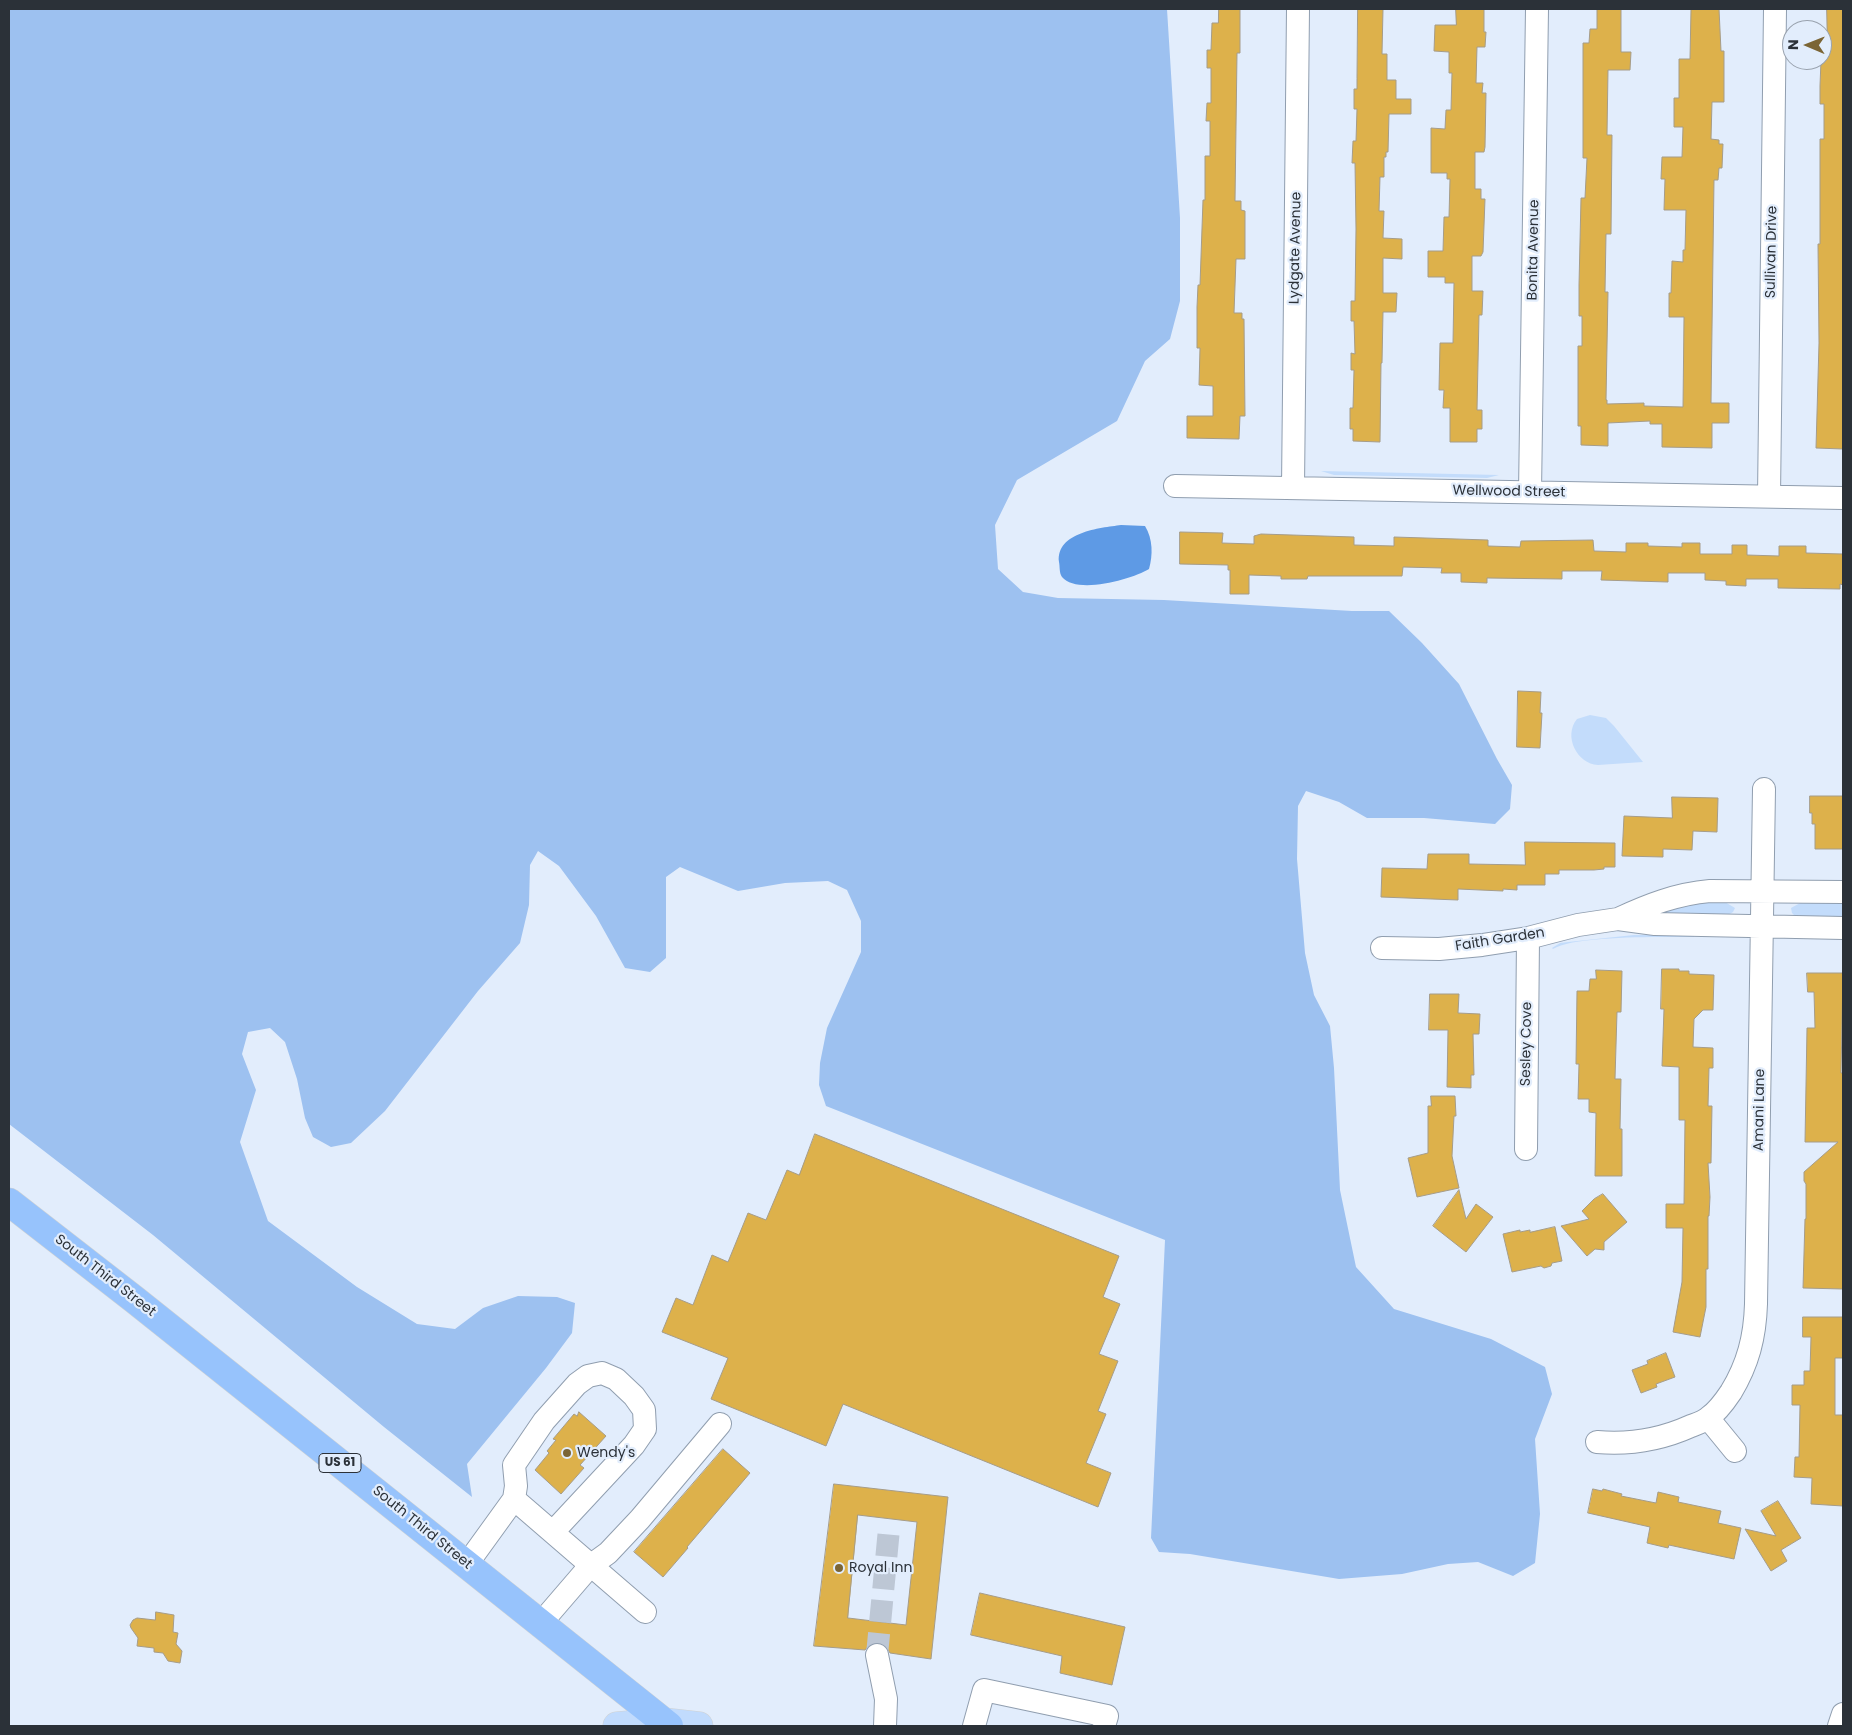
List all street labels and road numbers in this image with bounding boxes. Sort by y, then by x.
street label: Lydgate Avenue [1287,192,1305,304]
street label: Bonita Avenue [1525,199,1543,301]
street label: Sullivan Drive [1763,206,1781,298]
street label: Wellwood Street [1452,483,1566,501]
street label: Faith Garden [1454,925,1546,955]
street label: Sesley Cove [1518,1002,1536,1086]
street label: Amani Lane [1751,1069,1769,1151]
street label: South Third Street [51,1231,159,1321]
road number: US 61 [319,1454,361,1472]
street label: South Third Street [369,1483,475,1573]

